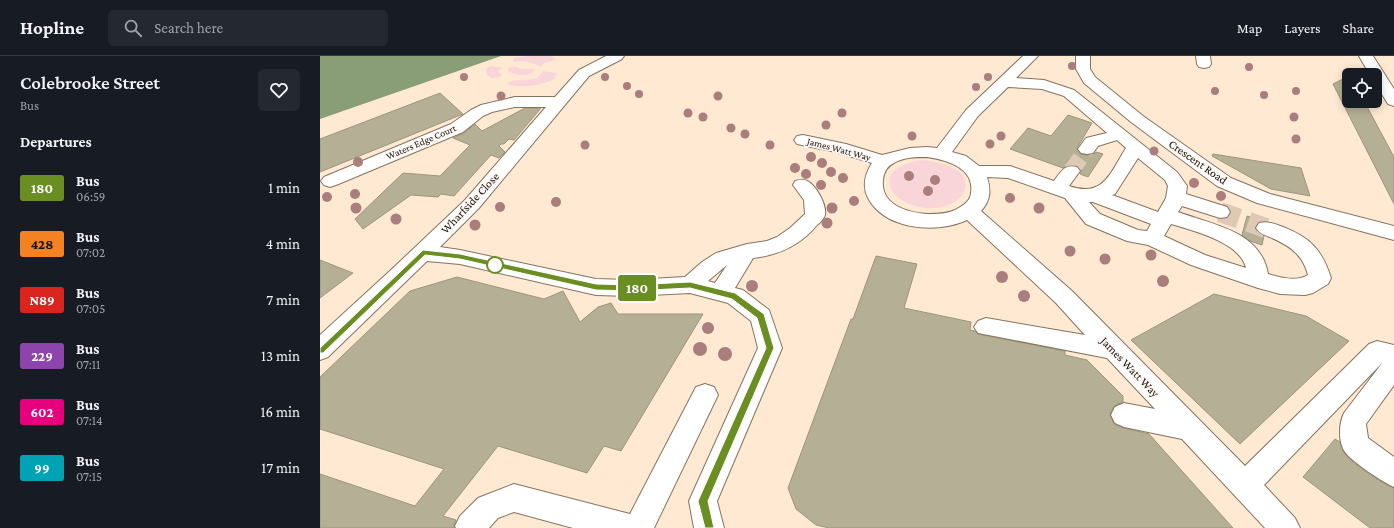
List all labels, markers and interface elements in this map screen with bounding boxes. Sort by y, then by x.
search box [108,10,388,46]
text: Hopline [20,17,84,38]
icon: search [122,17,144,39]
text: Search here [154,20,223,36]
text: Map [1237,20,1262,36]
text: Layers [1284,20,1321,36]
text: Share [1343,20,1374,36]
map controls [1342,68,1382,108]
button: locate [1342,68,1382,108]
button: heart [258,69,300,111]
text: Colebrooke Street [20,72,160,93]
text: Bus [20,98,39,113]
street label: Waters Edge Court [384,122,458,162]
text: Departures [20,134,92,150]
street label: James Watt Way [805,135,872,163]
street label: Crescent Road [1166,137,1231,188]
street label: Wharfside Close [438,169,502,237]
text: Bus [76,173,99,189]
text: 180 [31,180,53,196]
text: 1 min [268,180,300,196]
text: 06:59 [76,189,105,204]
text: Bus [76,229,99,245]
text: 428 [31,236,53,252]
text: 4 min [265,236,300,252]
text: 07:02 [76,245,105,260]
unlabelled marker [486,256,504,274]
line badge: 180 [614,275,660,301]
text: 180 [626,280,648,296]
text: Bus [76,285,99,301]
text: N89 [29,292,55,308]
text: 7 min [266,292,300,308]
text: 07:05 [76,301,105,316]
street label: James Watt Way [1097,333,1163,401]
text: Bus [76,341,99,357]
text: 229 [31,348,53,364]
text: 13 min [261,348,300,364]
text: 07:11 [76,357,100,372]
text: Bus [76,397,99,413]
text: 602 [30,404,54,420]
text: 16 min [261,404,300,420]
text: 07:14 [76,413,103,428]
text: Bus [76,453,99,469]
text: 99 [34,460,50,476]
text: 17 min [261,460,300,476]
text: 07:15 [76,469,102,484]

